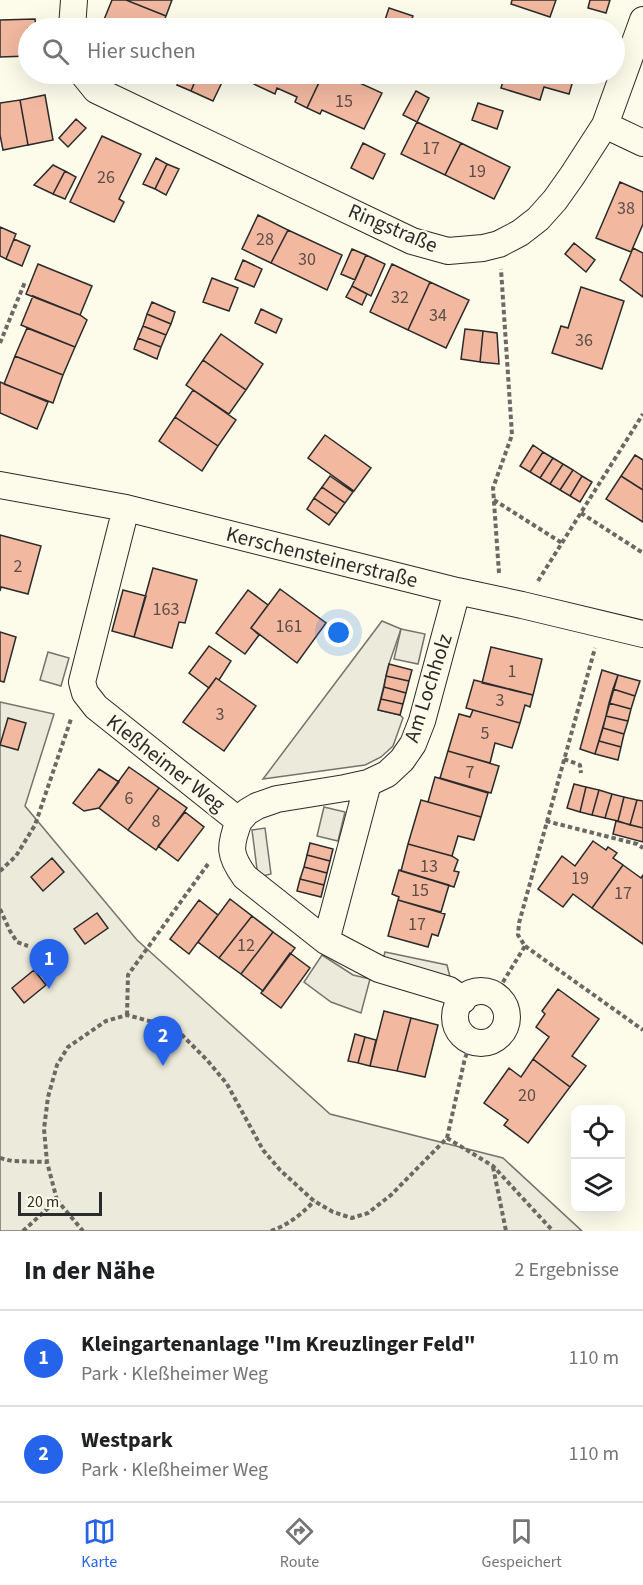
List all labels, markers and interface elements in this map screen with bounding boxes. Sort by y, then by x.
search box [18,18,625,84]
icon: search [39,35,72,68]
text: Hier suchen [87,35,196,67]
house number: 15 [335,89,353,114]
house number: 17 [422,136,440,161]
house number: 19 [468,159,486,184]
house number: 26 [97,165,115,190]
street label: Ringstraße [344,196,442,260]
house number: 38 [617,196,635,221]
house number: 28 [256,227,274,252]
house number: 30 [298,247,316,272]
house number: 32 [391,285,409,310]
house number: 34 [429,303,447,328]
house number: 36 [575,328,593,353]
street label: Kerschensteinerstraße [223,519,421,595]
house number: 2 [14,554,23,579]
house number: 163 [153,597,179,622]
house number: 161 [276,614,302,639]
your location [324,618,353,647]
street label: Am Lochholz [396,630,460,746]
house number: 1 [508,659,516,684]
house number: 3 [496,688,505,713]
house number: 3 [216,702,225,727]
street label: Kleßheimer Weg [100,707,232,819]
house number: 5 [481,721,490,746]
house number: 7 [466,760,475,785]
house number: 6 [125,786,134,811]
house number: 8 [152,809,161,834]
house number: 13 [420,854,438,879]
house number: 19 [571,866,589,891]
house number: 15 [411,878,429,903]
house number: 17 [614,881,632,906]
house number: 17 [408,912,426,937]
house number: 12 [237,933,255,958]
pin: 1 [29,940,68,989]
pin: 2 [144,1016,182,1066]
house number: 20 [518,1083,536,1108]
map controls [571,1105,625,1213]
button: locate [571,1105,625,1159]
button: layers [571,1159,625,1213]
scale bar [18,1189,102,1216]
text: 20 m [27,1191,59,1213]
text: In der Nähe [24,1252,155,1289]
text: 2 Ergebnisse [514,1256,619,1284]
text: Kleingartenanlage "Im Kreuzlinger Feld" [81,1328,476,1360]
text: 1 [38,1344,49,1372]
text: 110 m [569,1344,619,1372]
text: Park · Kleßheimer Weg [81,1360,268,1388]
text: Westpark [81,1424,173,1456]
text: 2 [38,1440,49,1468]
text: 110 m [569,1440,619,1468]
text: Park · Kleßheimer Weg [81,1456,268,1484]
tab: Karte [81,1515,117,1573]
tab: Route [280,1515,319,1573]
tab: Gespeichert [482,1515,562,1573]

